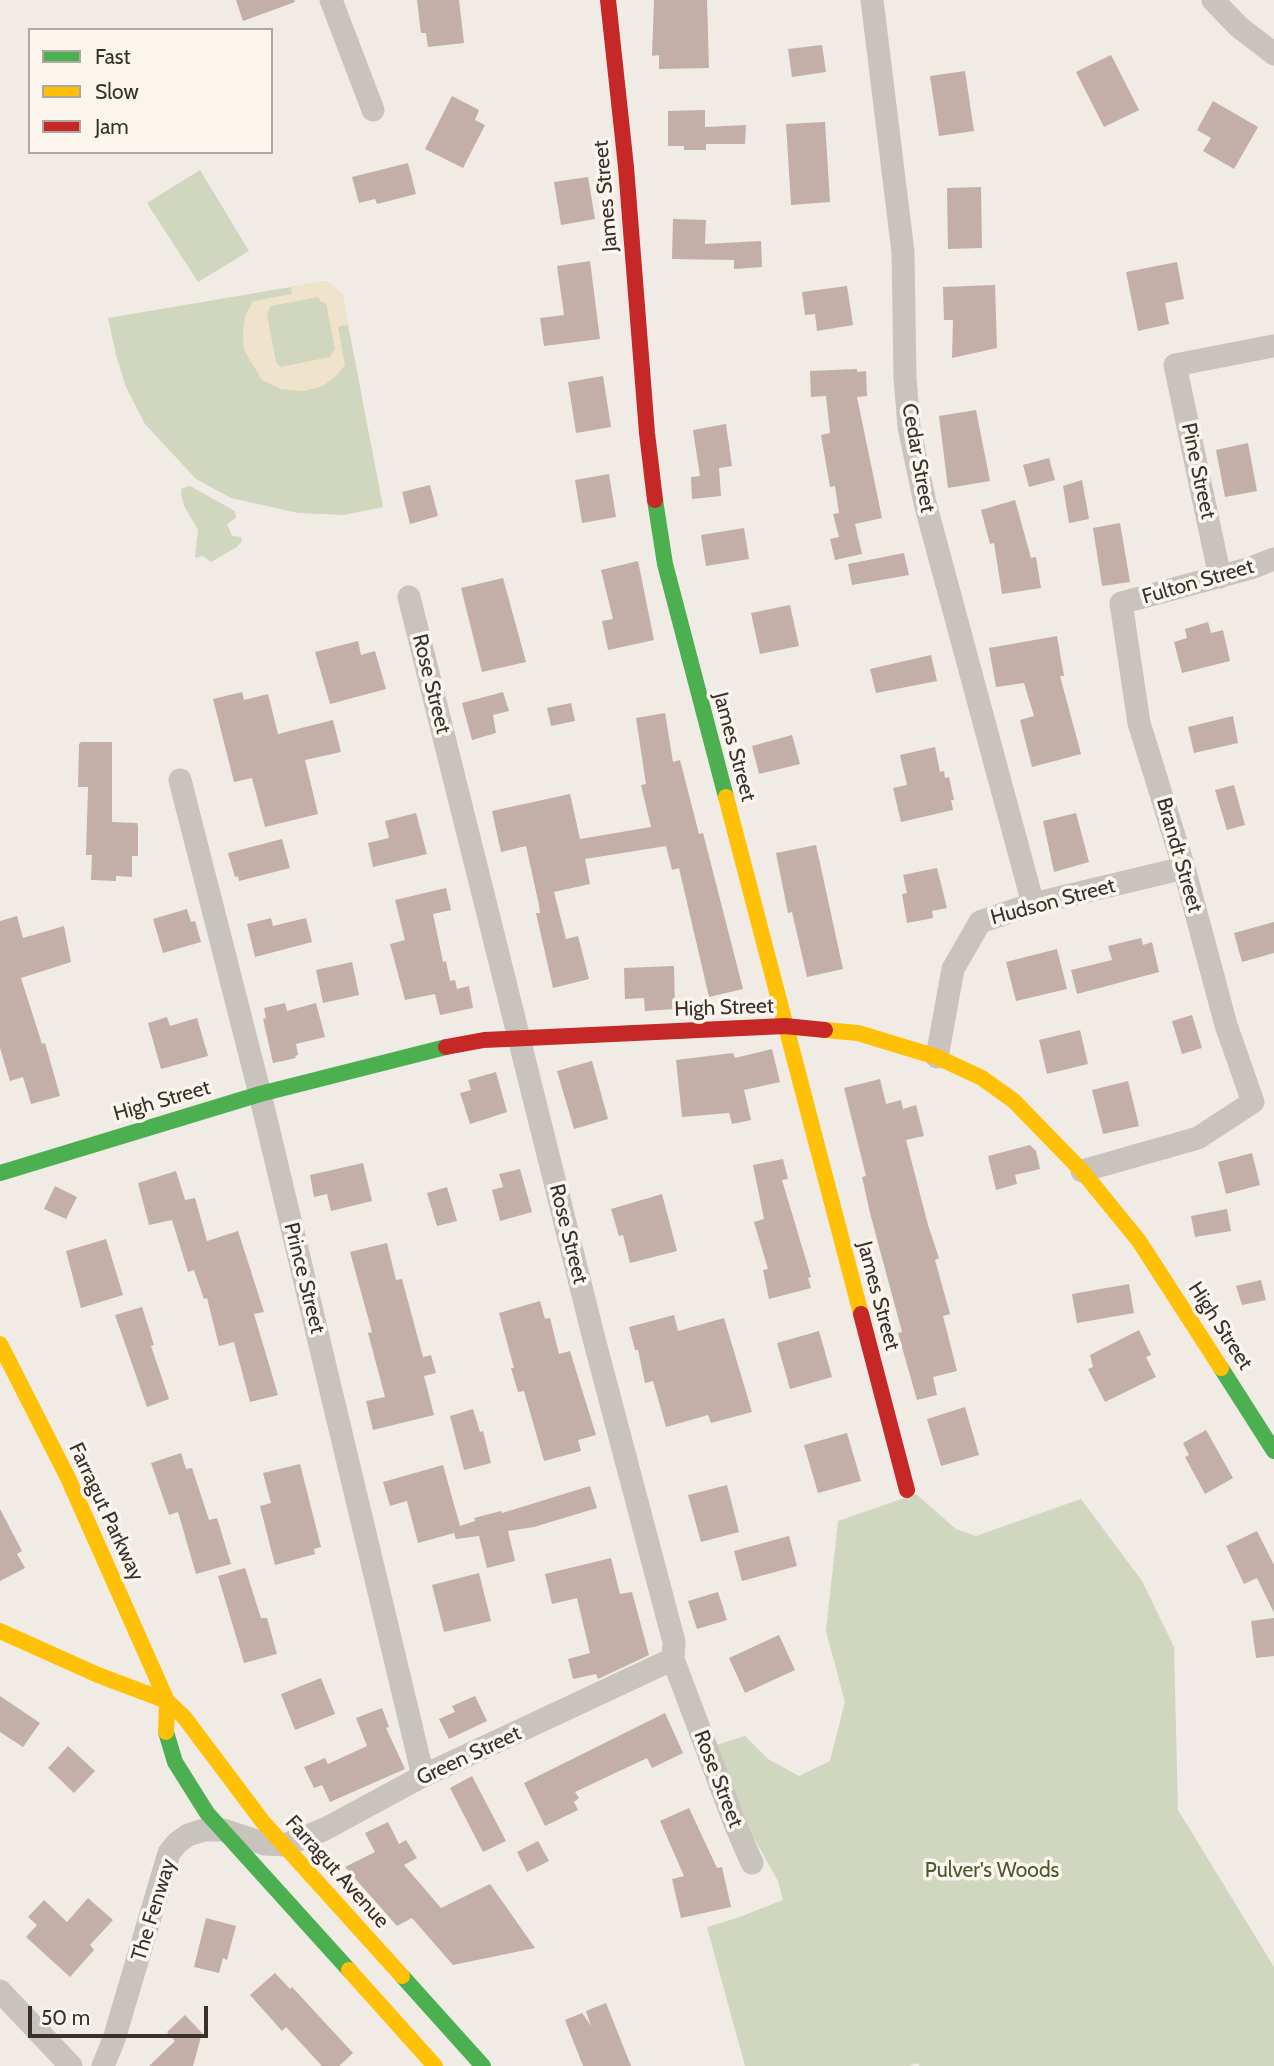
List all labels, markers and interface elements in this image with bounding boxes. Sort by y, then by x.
legend [28,28,273,154]
text: Fast [95,44,131,69]
text: Slow [95,79,139,104]
text: Jam [95,114,129,139]
street label: James Street [589,139,623,253]
street label: Cedar Street [896,401,940,515]
street label: Pine Street [1176,421,1220,521]
street label: Fulton Street [1139,554,1257,610]
street label: Rose Street [406,631,456,737]
street label: James Street [707,690,761,804]
street label: Brandt Street [1151,795,1207,915]
street label: Hudson Street [988,873,1118,931]
street label: High Street [674,994,774,1022]
street label: High Street [111,1075,213,1127]
street label: Rose Street [543,1181,593,1287]
street label: Prince Street [278,1220,330,1336]
street label: James Street [851,1239,905,1353]
street label: High Street [1182,1277,1258,1375]
street label: Farragut Parkway [63,1439,149,1585]
street label: Green Street [413,1721,525,1791]
street label: Rose Street [688,1727,748,1831]
street label: Farragut Avenue [280,1810,394,1934]
street label: The Fenway [126,1856,182,1964]
park label: Pulver's Woods [925,1858,1059,1884]
scale bar [32,1993,212,2037]
text: 50 m [41,2005,90,2030]

